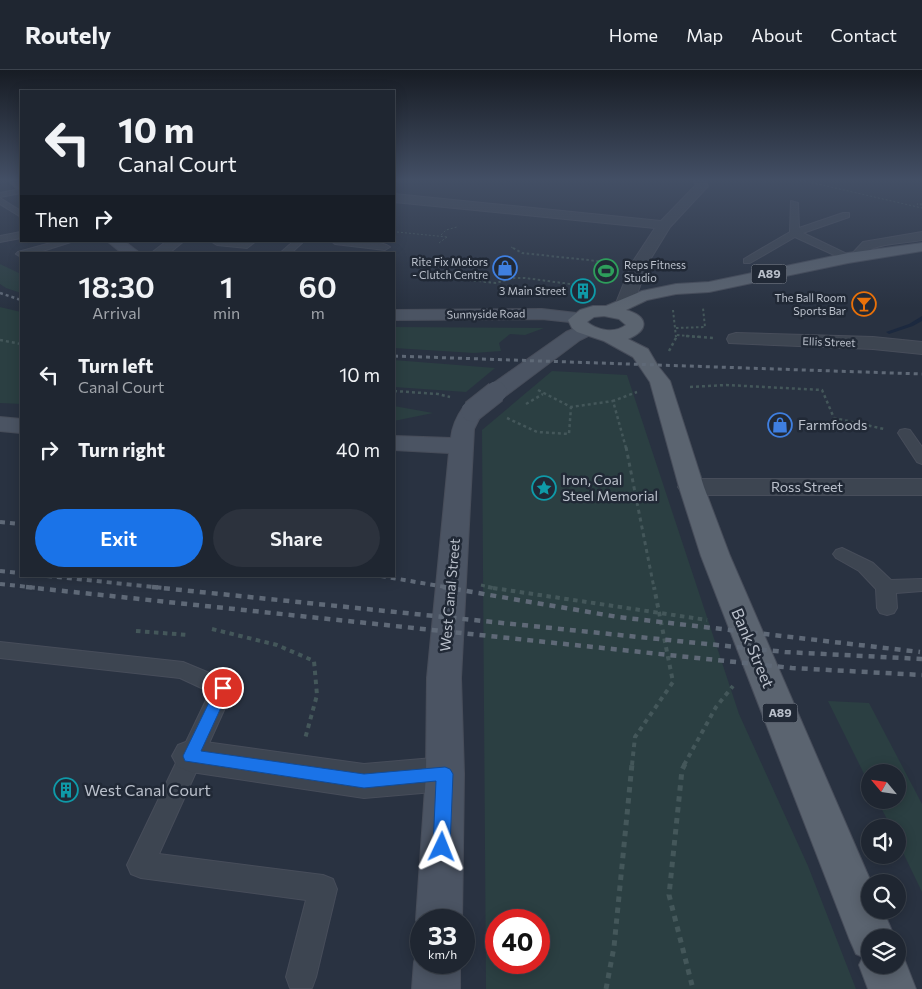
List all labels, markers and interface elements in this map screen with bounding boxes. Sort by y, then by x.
text: Routely [25,20,111,49]
text: Home [609,24,658,46]
text: Map [686,24,723,46]
text: About [751,24,803,46]
text: Contact [831,24,897,46]
text: 10 m [118,107,194,150]
icon: left [35,110,100,175]
text: Canal Court [118,150,237,177]
icon: right [89,205,117,233]
text: Then [35,208,79,231]
place label: Rite Fix Motors - Clutch Centre [411,255,488,281]
shop icon: Rite Fix Motors - Clutch Centre [492,255,518,281]
sports icon: Reps Fitness Studio [593,258,619,284]
place label: Reps Fitness Studio [624,258,686,284]
road number: A89 [752,264,786,283]
text: 18:30 [78,267,155,304]
text: 1 [220,267,233,304]
text: 60 [299,267,337,304]
building icon: 3 Main Street [570,278,596,304]
place label: 3 Main Street [499,284,566,297]
place label: The Ball Room Sports Bar [774,291,847,317]
bar icon: The Ball Room Sports Bar [851,291,877,317]
text: Arrival [92,303,141,322]
text: min [213,303,240,322]
text: m [311,303,325,322]
street label: Sunnyside Road [447,306,525,321]
street label: Ellis Street [802,334,856,349]
text: Turn left [78,354,153,377]
icon: left [35,361,63,389]
text: 10 m [339,363,380,386]
text: Canal Court [78,377,164,396]
shop icon: Farmfoods [767,412,793,438]
place label: Farmfoods [798,416,867,433]
icon: right [35,436,63,464]
text: Turn right [78,438,165,461]
text: 40 m [336,438,380,461]
place label: Iron, Coal Steel Memorial [562,471,658,504]
place icon: Iron, Coal Steel Memorial [531,475,557,501]
street label: Ross Street [771,478,843,495]
button: Exit [35,509,203,567]
button: Share [213,509,380,567]
street label: West Canal Street [436,537,463,652]
street label: Bank Street [728,605,779,691]
pin [202,667,244,709]
icon: arrive [209,674,237,702]
road number: A89 [762,704,798,722]
north arrow [861,764,906,809]
map controls [861,764,906,974]
building icon: West Canal Court [53,777,79,803]
place label: West Canal Court [84,780,211,799]
button: sound [861,819,906,864]
position arrow [415,820,467,872]
button: search [861,874,906,919]
speed limit sign: 40 [485,909,550,974]
text: 33 [428,920,457,950]
button: layers [861,929,906,974]
text: km/h [428,947,457,961]

